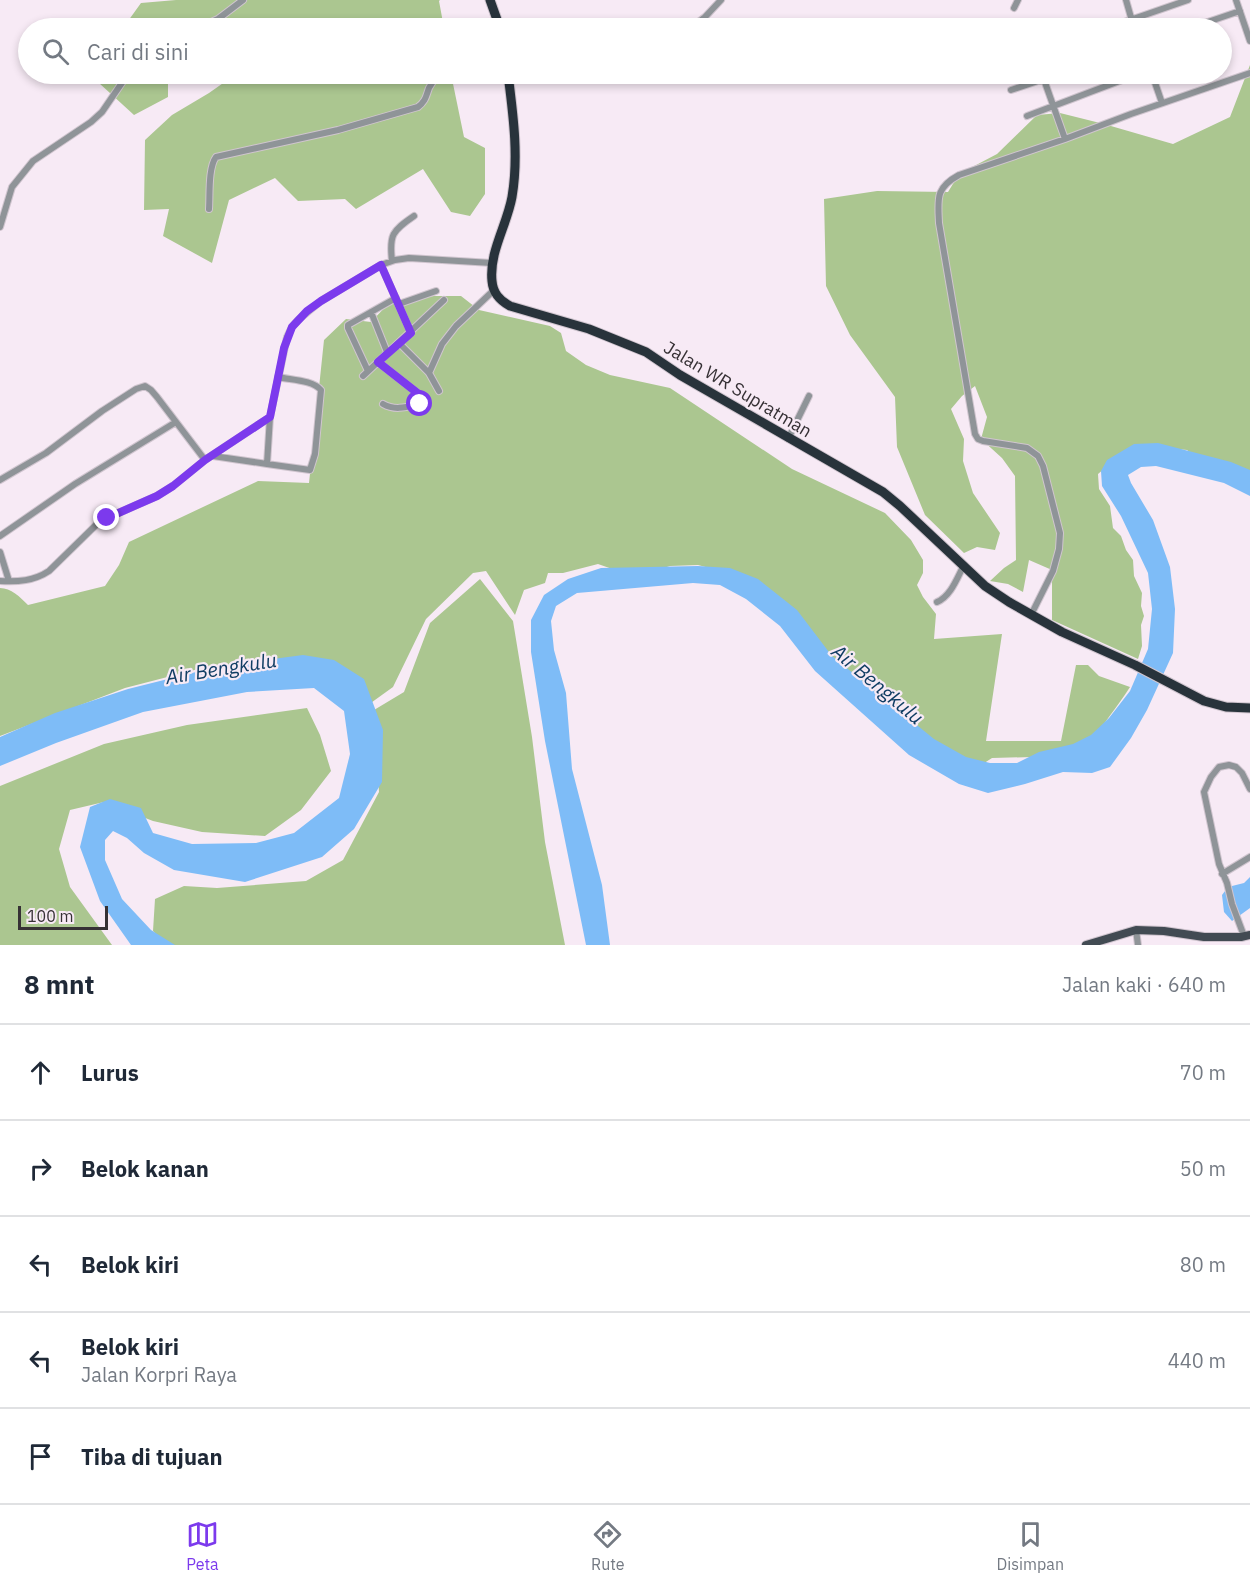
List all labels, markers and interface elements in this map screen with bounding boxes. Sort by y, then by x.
search box [18,18,1232,84]
icon: search [39,35,72,68]
text: Cari di sini [87,37,189,66]
street label: Jalan WR Supratman [660,336,816,442]
route start [406,390,432,416]
route end [93,504,119,530]
water label: Air Bengkulu [826,637,930,730]
water label: Air Bengkulu [163,646,278,690]
scale bar [18,903,108,930]
text: 100 m [27,906,74,926]
text: 8 mnt [24,967,94,1001]
text: Jalan kaki · 640 m [1062,971,1226,998]
icon: ahead [24,1056,57,1089]
text: Lurus [81,1058,139,1087]
text: 70 m [1180,1059,1226,1086]
icon: right [24,1152,57,1185]
text: Belok kanan [81,1154,209,1183]
text: 50 m [1180,1155,1226,1182]
icon: left [24,1248,57,1281]
text: Belok kiri [81,1250,179,1279]
text: 80 m [1180,1251,1226,1278]
text: Belok kiri [81,1332,179,1361]
icon: left [24,1344,57,1377]
text: 440 m [1168,1347,1226,1374]
text: Jalan Korpri Raya [81,1361,237,1388]
icon: arrive [24,1440,57,1473]
text: Tiba di tujuan [81,1442,223,1471]
tab: Peta [186,1518,219,1574]
tab: Rute [591,1518,625,1574]
tab: Disimpan [997,1518,1064,1574]

